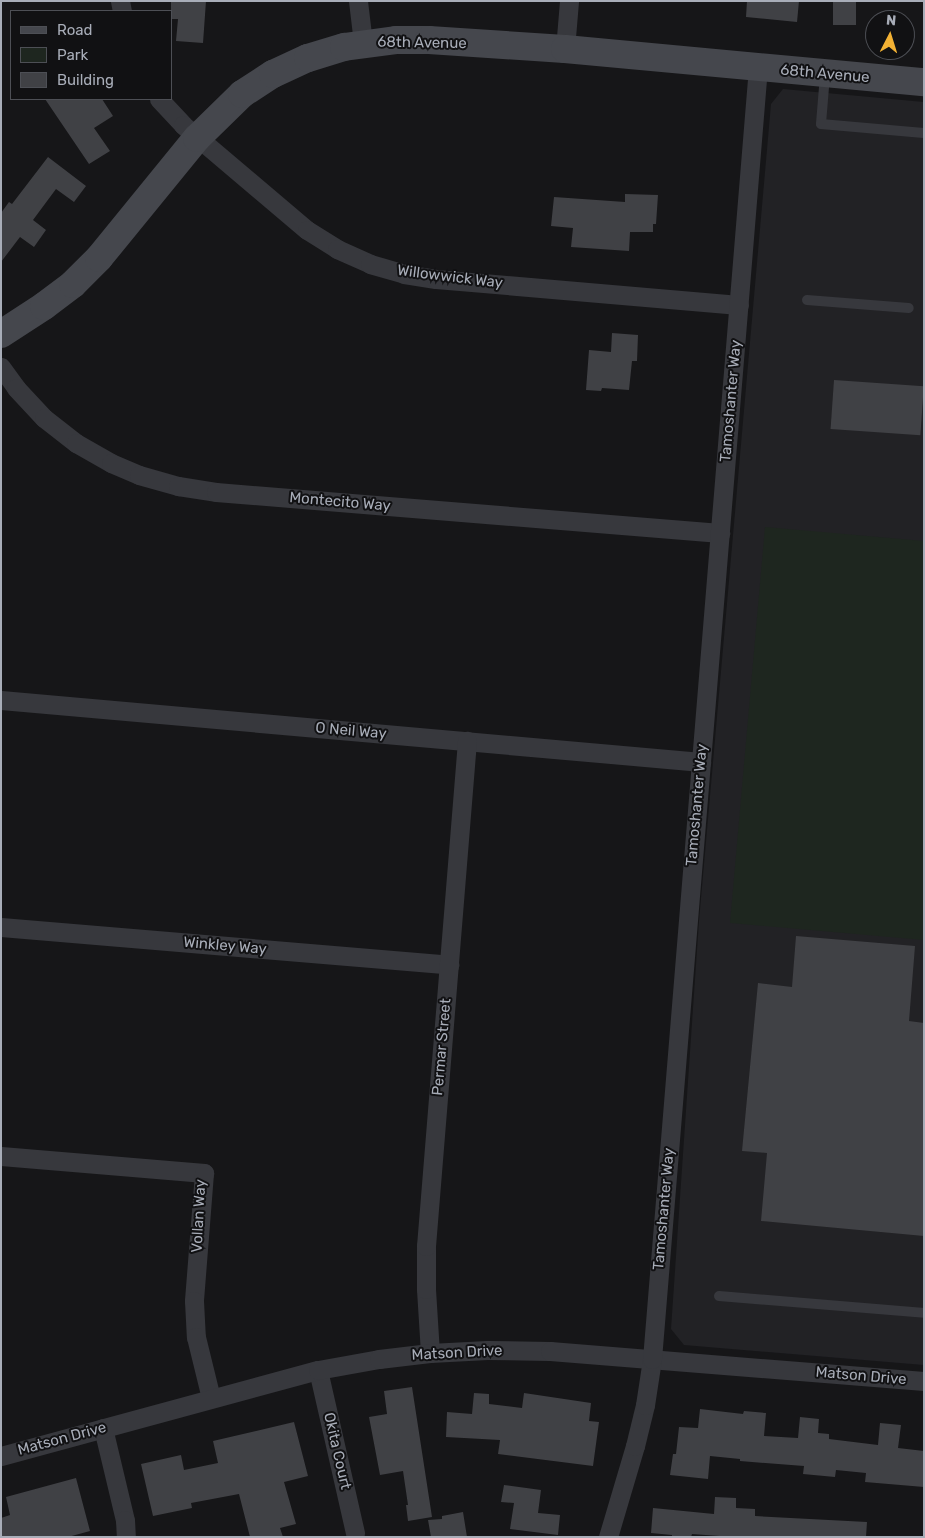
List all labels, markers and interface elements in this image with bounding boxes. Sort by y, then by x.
legend [10,10,172,100]
north arrow [865,10,915,60]
text: N [885,12,897,29]
text: Road [57,21,93,39]
street label: 68th Avenue [377,33,467,53]
text: Park [57,46,88,64]
street label: 68th Avenue [779,61,871,87]
text: Building [57,71,114,89]
street label: Willowwick Way [396,262,504,292]
street label: Tamoshanter Way [717,339,745,463]
street label: Montecito Way [288,489,392,515]
street label: O Neil Way [315,719,387,743]
street label: Tamoshanter Way [683,743,711,867]
street label: Winkley Way [182,933,268,959]
street label: Permar Street [429,997,455,1097]
street label: Tamoshanter Way [650,1147,678,1271]
street label: Vollan Way [188,1179,210,1253]
street label: Matson Drive [411,1342,503,1364]
street label: Matson Drive [815,1363,907,1389]
street label: Okita Court [319,1411,355,1491]
street label: Matson Drive [16,1419,108,1459]

